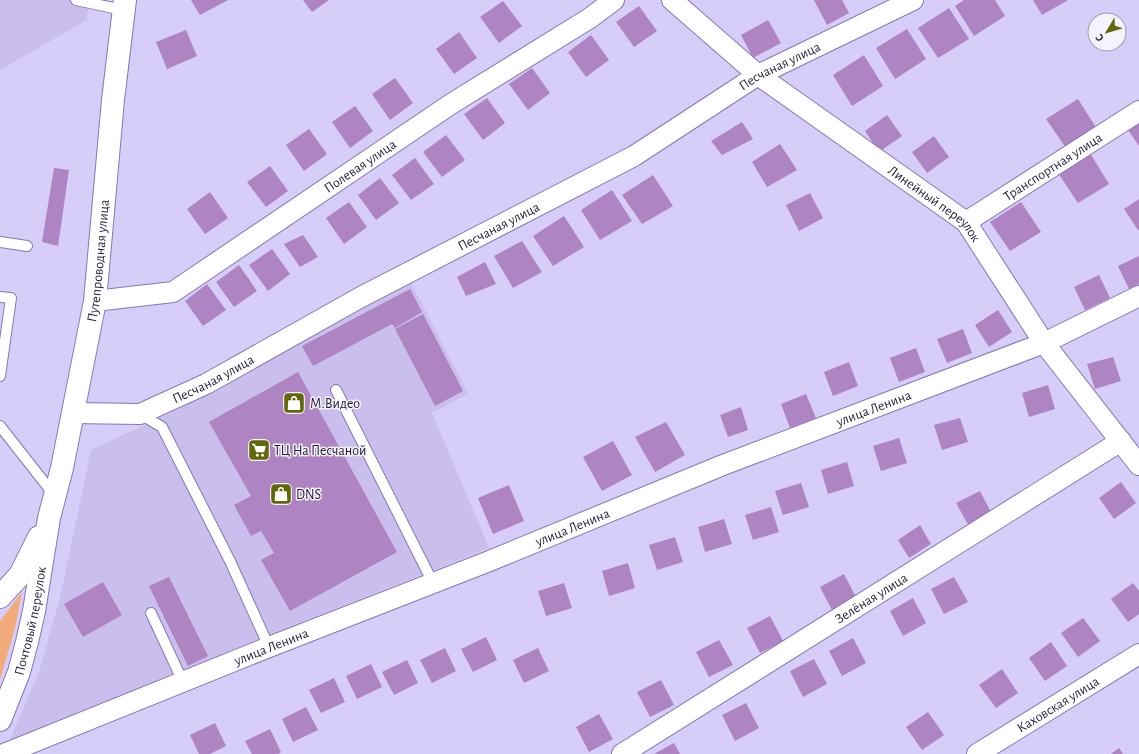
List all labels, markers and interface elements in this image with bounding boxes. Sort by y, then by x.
north arrow [1087,12,1127,52]
text: С [1093,32,1106,44]
street label: Песчаная улица [737,40,823,93]
street label: Транспортная улица [1001,130,1106,204]
street label: Полевая улица [322,137,399,196]
street label: Линейный переулок [885,163,983,245]
street label: Путепроводная улица [85,198,112,323]
street label: Песчаная улица [456,200,543,254]
street label: Песчаная улица [170,352,257,406]
street label: улица Ленина [834,388,914,430]
shop icon: М.Видео [281,390,307,416]
place label: М.Видео [310,397,360,411]
supermarket icon: ТЦ На Песчаной [246,437,272,463]
place label: ТЦ На Песчаной [274,444,366,458]
shop icon: DNS [268,481,294,507]
place label: DNS [296,488,321,502]
street label: улица Ленина [533,506,612,550]
street label: Почтовый переулок [12,565,49,677]
street label: Зелёная улица [833,570,911,626]
street label: улица Ленина [231,626,311,669]
street label: Каховская улица [1015,674,1102,736]

